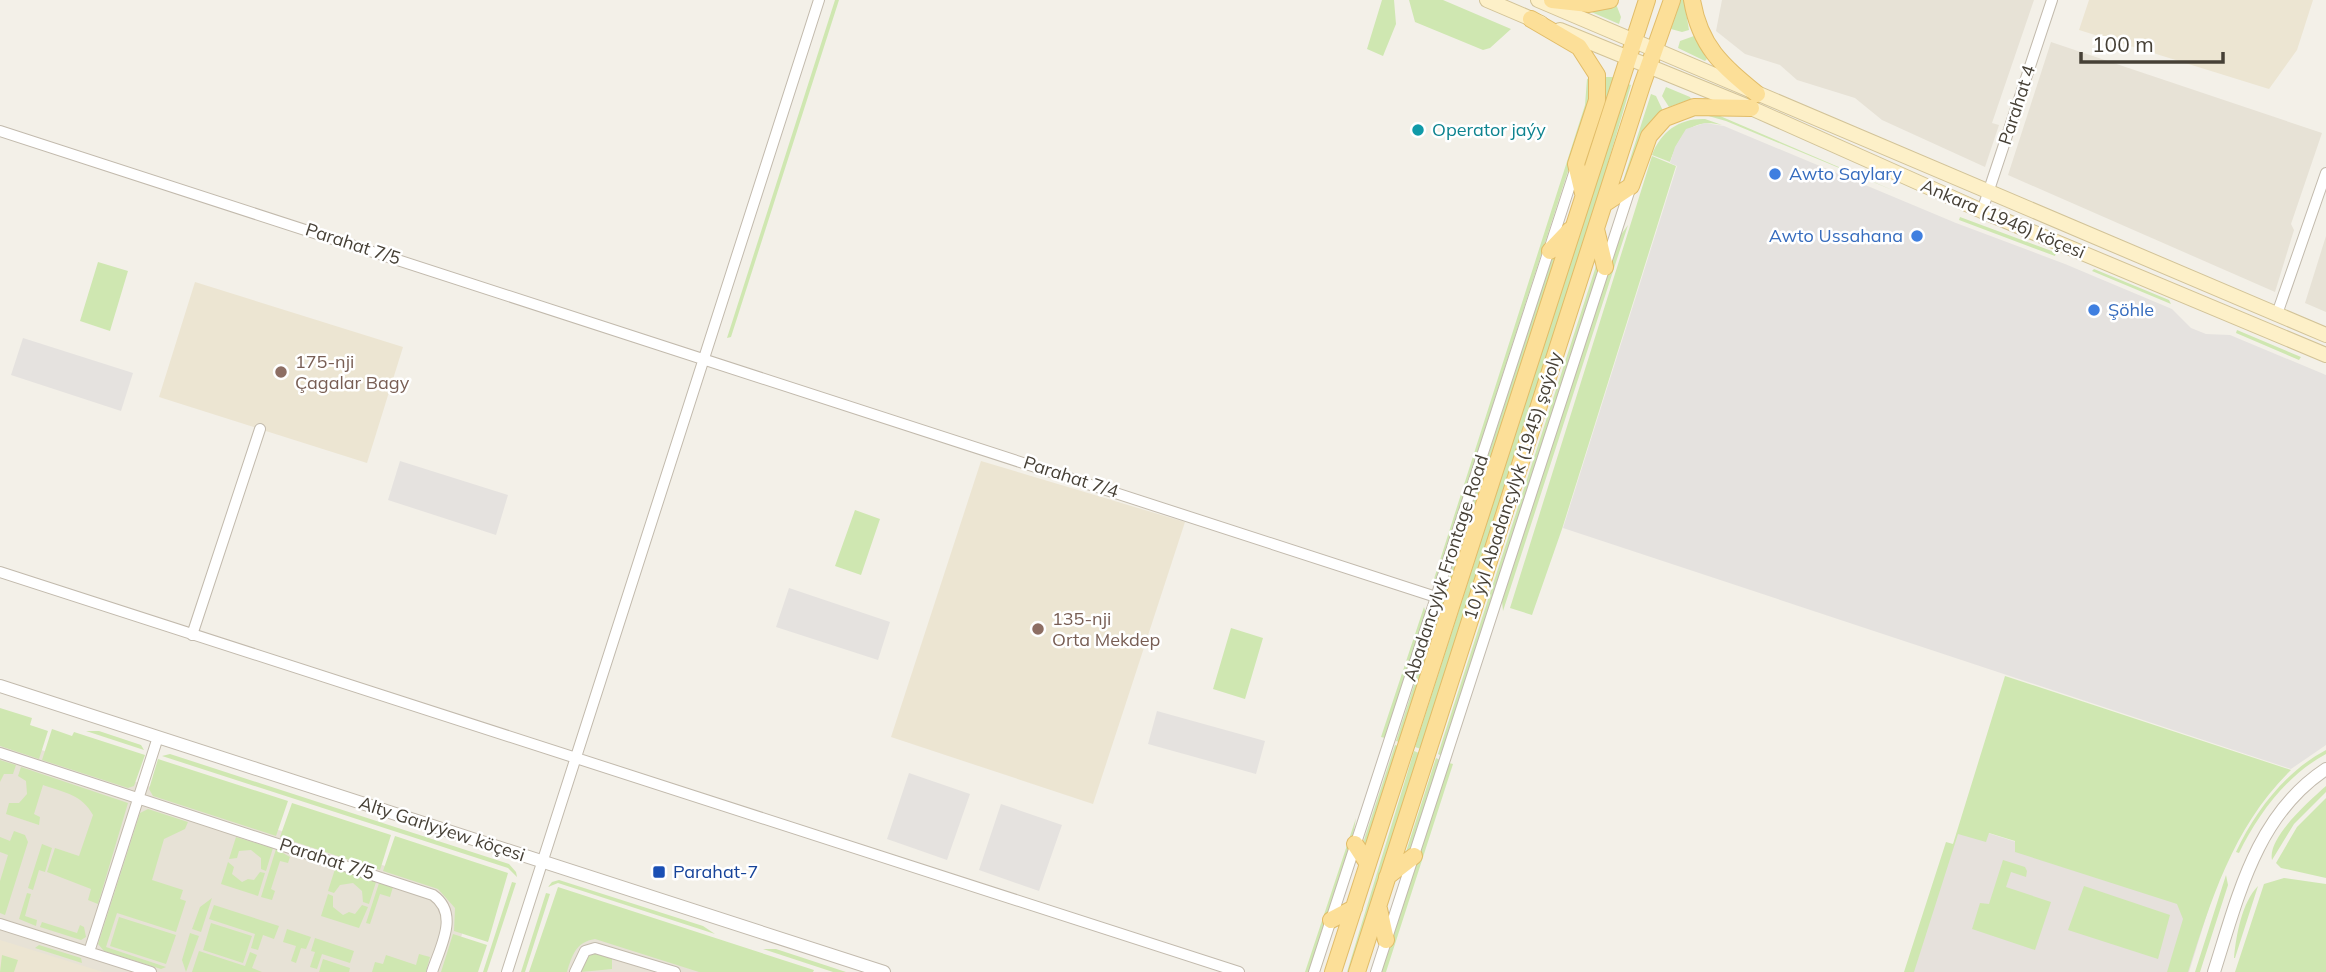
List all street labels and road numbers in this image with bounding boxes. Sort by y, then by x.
street label: Parahat 4 [1993,62,2040,148]
street label: Ankara (1946) köçesi [1918,174,2089,264]
street label: Parahat 7/5 [303,217,404,270]
street label: 10 ýyl Abadançylyk (1945) şaýoly [1458,349,1567,623]
street label: Parahat 7/4 [1021,450,1122,503]
street label: Abadancylyk Frontage Road [1398,452,1493,684]
street label: Alty Garlyýew köçesi [356,791,528,866]
street label: Parahat 7/5 [277,832,378,885]

